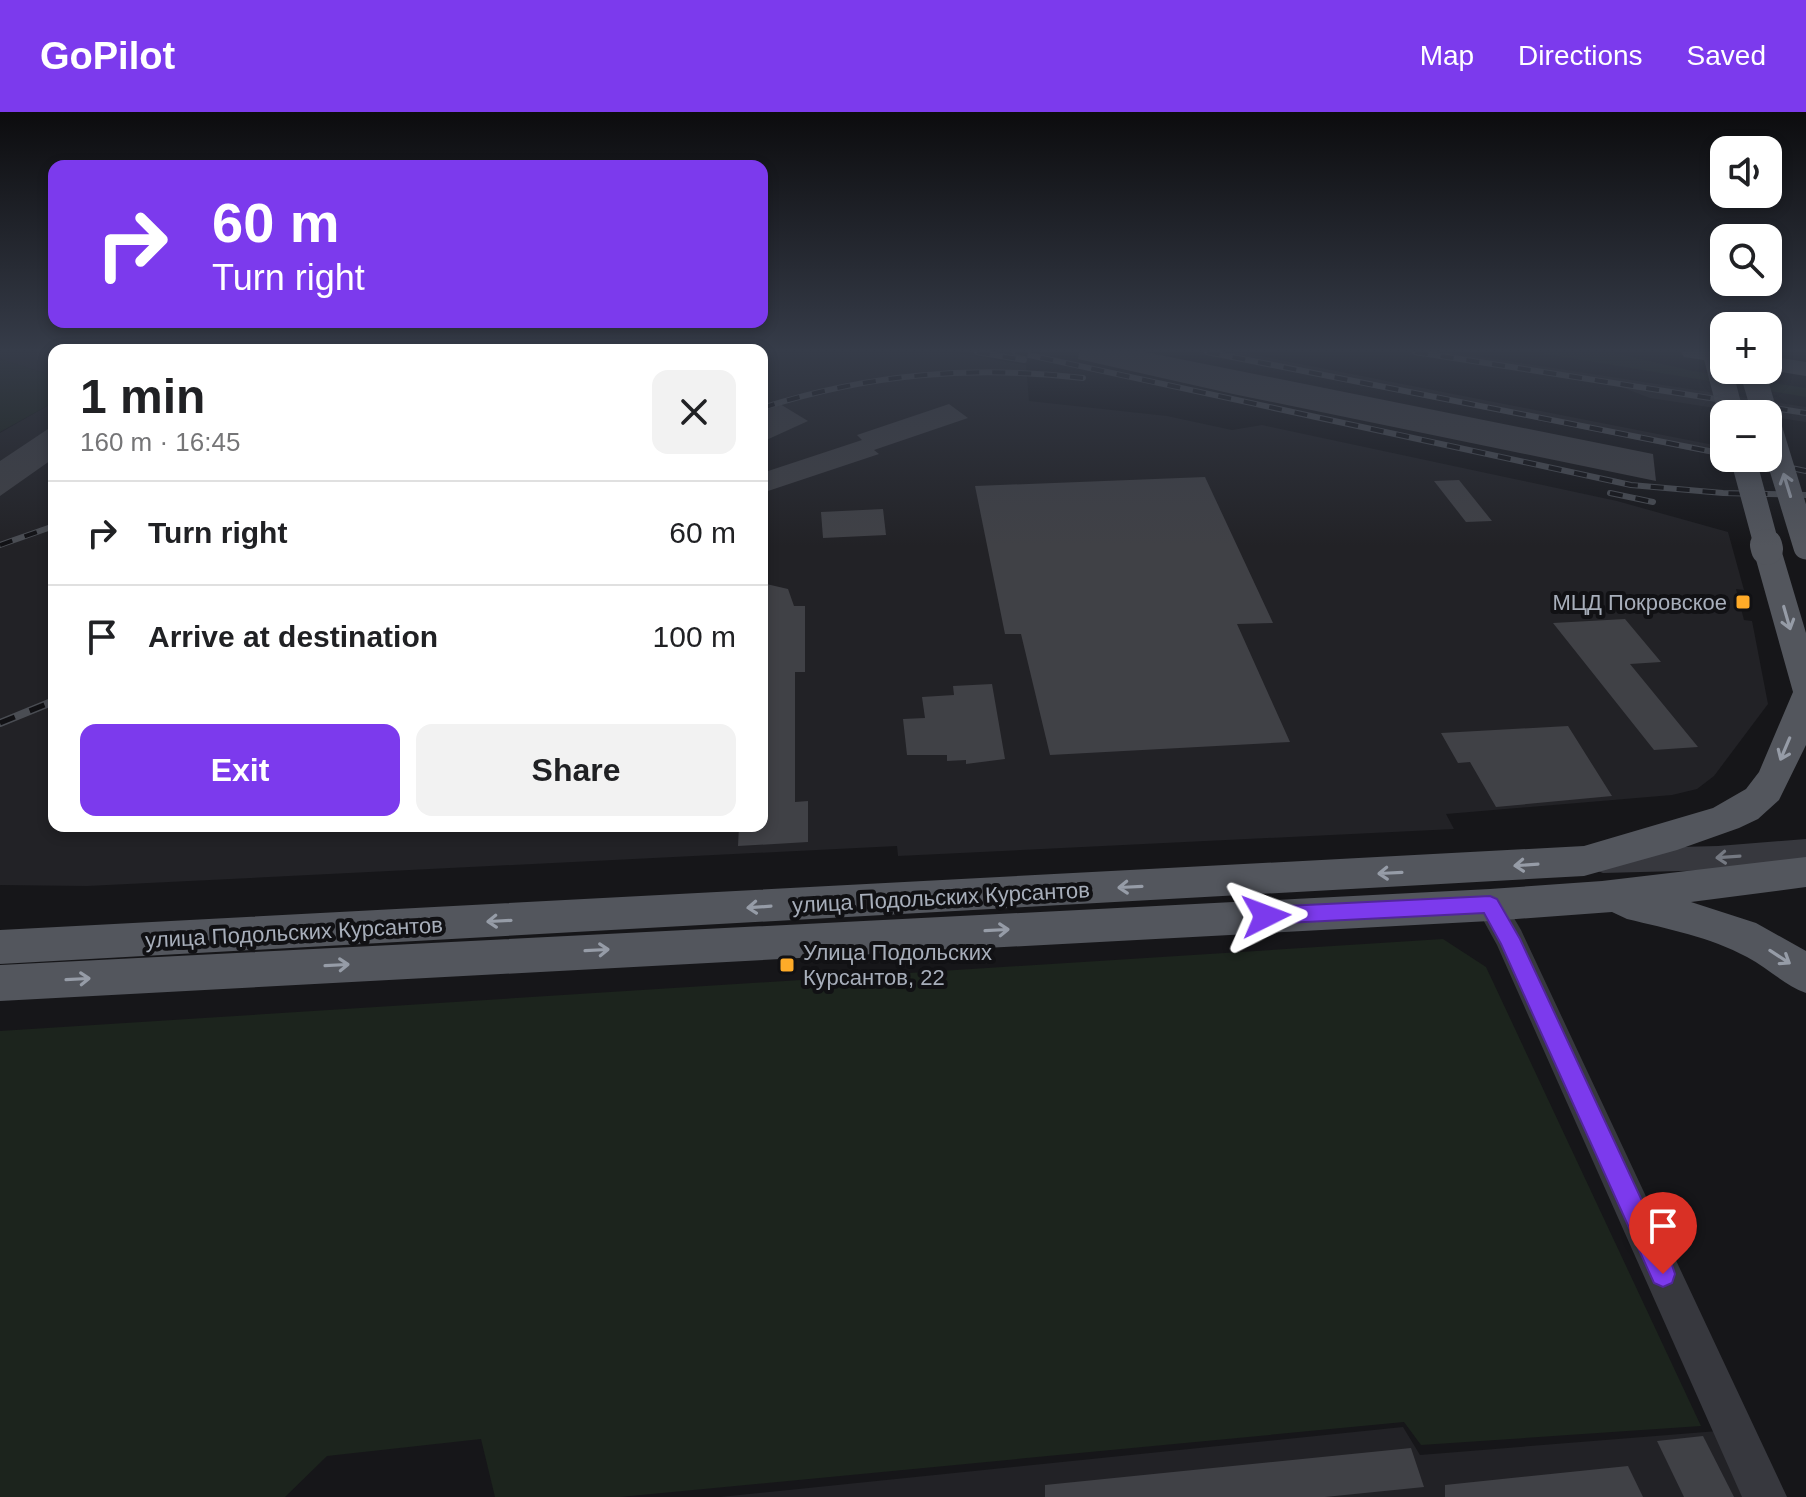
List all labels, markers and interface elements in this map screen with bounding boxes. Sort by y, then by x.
text: GoPilot [40,35,175,77]
text: Map [1420,40,1474,71]
text: Directions [1518,40,1643,71]
text: Saved [1687,40,1766,71]
map controls [1710,136,1782,472]
button: sound [1710,136,1782,208]
text: 60 m [212,191,340,254]
icon: right [80,192,184,296]
button: search [1710,224,1782,296]
text: Turn right [212,257,365,298]
button: + [1710,312,1782,384]
text: 1 min [80,370,205,423]
button: close [652,370,736,454]
button: − [1710,400,1782,472]
text: 160 m · 16:45 [80,427,240,457]
one-way arrow [1779,473,1794,499]
icon: right [80,511,124,555]
text: Turn right [148,516,287,549]
text: 60 m [669,516,736,549]
place label: МЦД Покровское [1552,590,1727,615]
marker: МЦД Покровское [1734,593,1752,611]
one-way arrow [1780,604,1795,630]
icon: arrive [80,615,124,659]
text: Arrive at destination [148,620,438,653]
text: 100 m [653,620,736,653]
button: Exit [80,724,400,816]
button: Share [416,724,736,816]
one-way arrow [1777,736,1792,761]
one-way arrow [1715,850,1742,865]
one-way arrow [1513,858,1540,873]
one-way arrow [1377,866,1404,881]
position arrow [1224,874,1308,958]
street label: улица Подольских Курсантов [792,877,1090,918]
one-way arrow [1117,879,1144,894]
one-way arrow [746,900,773,915]
street label: улица Подольских Курсантов [145,912,443,953]
one-way arrow [486,914,513,929]
one-way arrow [983,922,1010,937]
place label: Улица Подольских Курсантов, 22 [803,940,992,990]
one-way arrow [583,943,610,958]
one-way arrow [1768,949,1791,965]
marker: Улица Подольских Курсантов, 22 [778,956,796,974]
one-way arrow [324,957,350,972]
one-way arrow [64,971,91,986]
pin [1629,1192,1697,1274]
icon: arrive [1641,1204,1685,1248]

